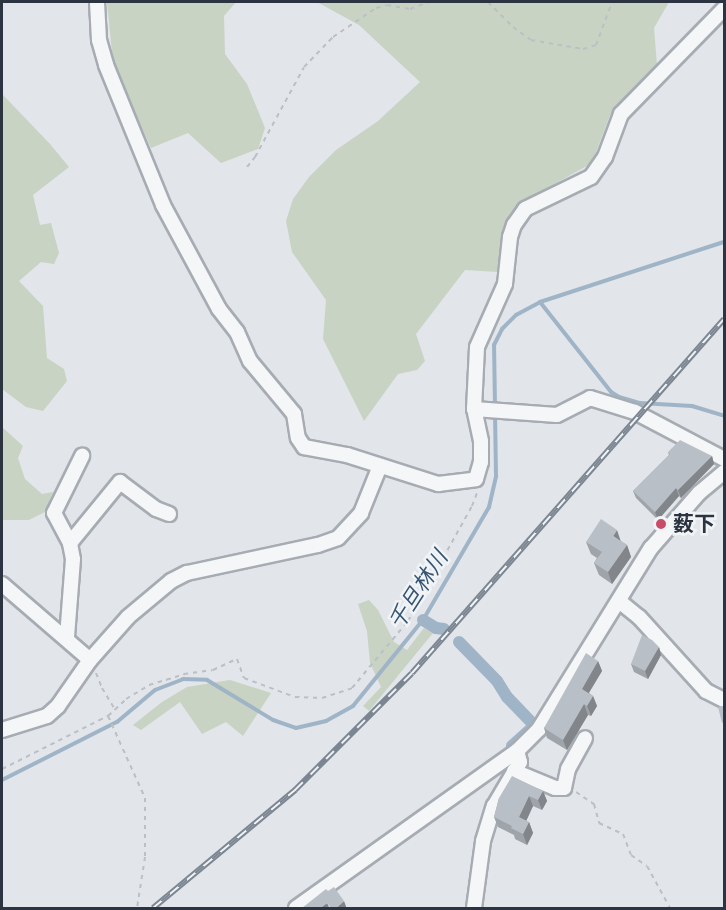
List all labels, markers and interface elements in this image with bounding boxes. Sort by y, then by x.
place label: 薮下 [673,511,715,537]
marker: 薮下 [654,517,668,531]
water label: 千旦林川 [383,546,453,634]

